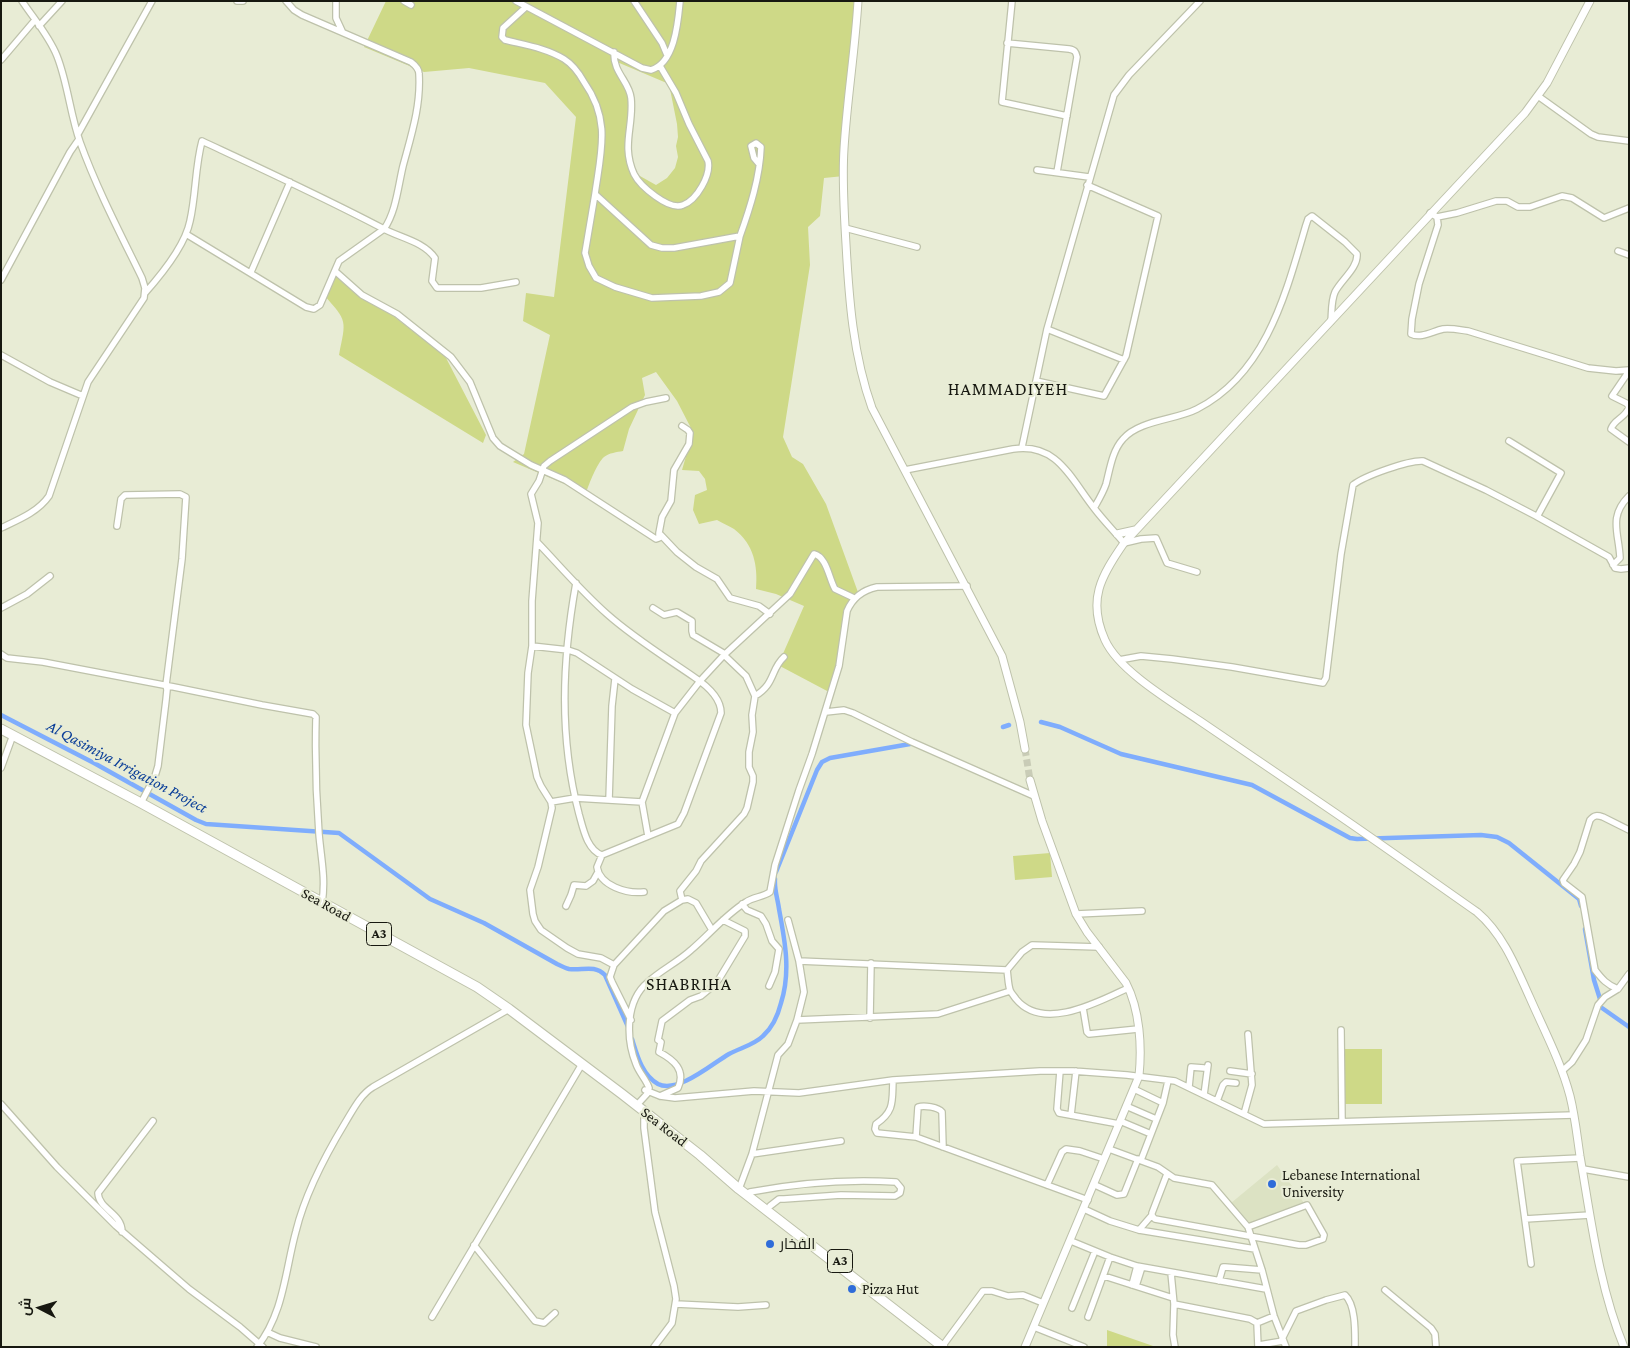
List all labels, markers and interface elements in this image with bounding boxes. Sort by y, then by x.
district label: HAMMADIYEH [946,378,1070,400]
water label: Al Qasimiya Irrigation Project [43,716,211,818]
street label: Sea Road [298,884,354,926]
road number: A3 [366,922,392,946]
district label: SHABRIHA [645,973,733,995]
street label: Sea Road [637,1103,691,1151]
place label: Lebanese International University [1282,1166,1420,1201]
marker: Lebanese International University [1266,1178,1278,1190]
place label: الفخار [780,1235,815,1253]
marker: الفخار [764,1238,776,1250]
road number: A3 [828,1250,852,1272]
place label: Pizza Hut [862,1280,919,1298]
north arrow [15,1283,65,1333]
marker: Pizza Hut [846,1283,858,1295]
text: ش [16,1297,34,1316]

